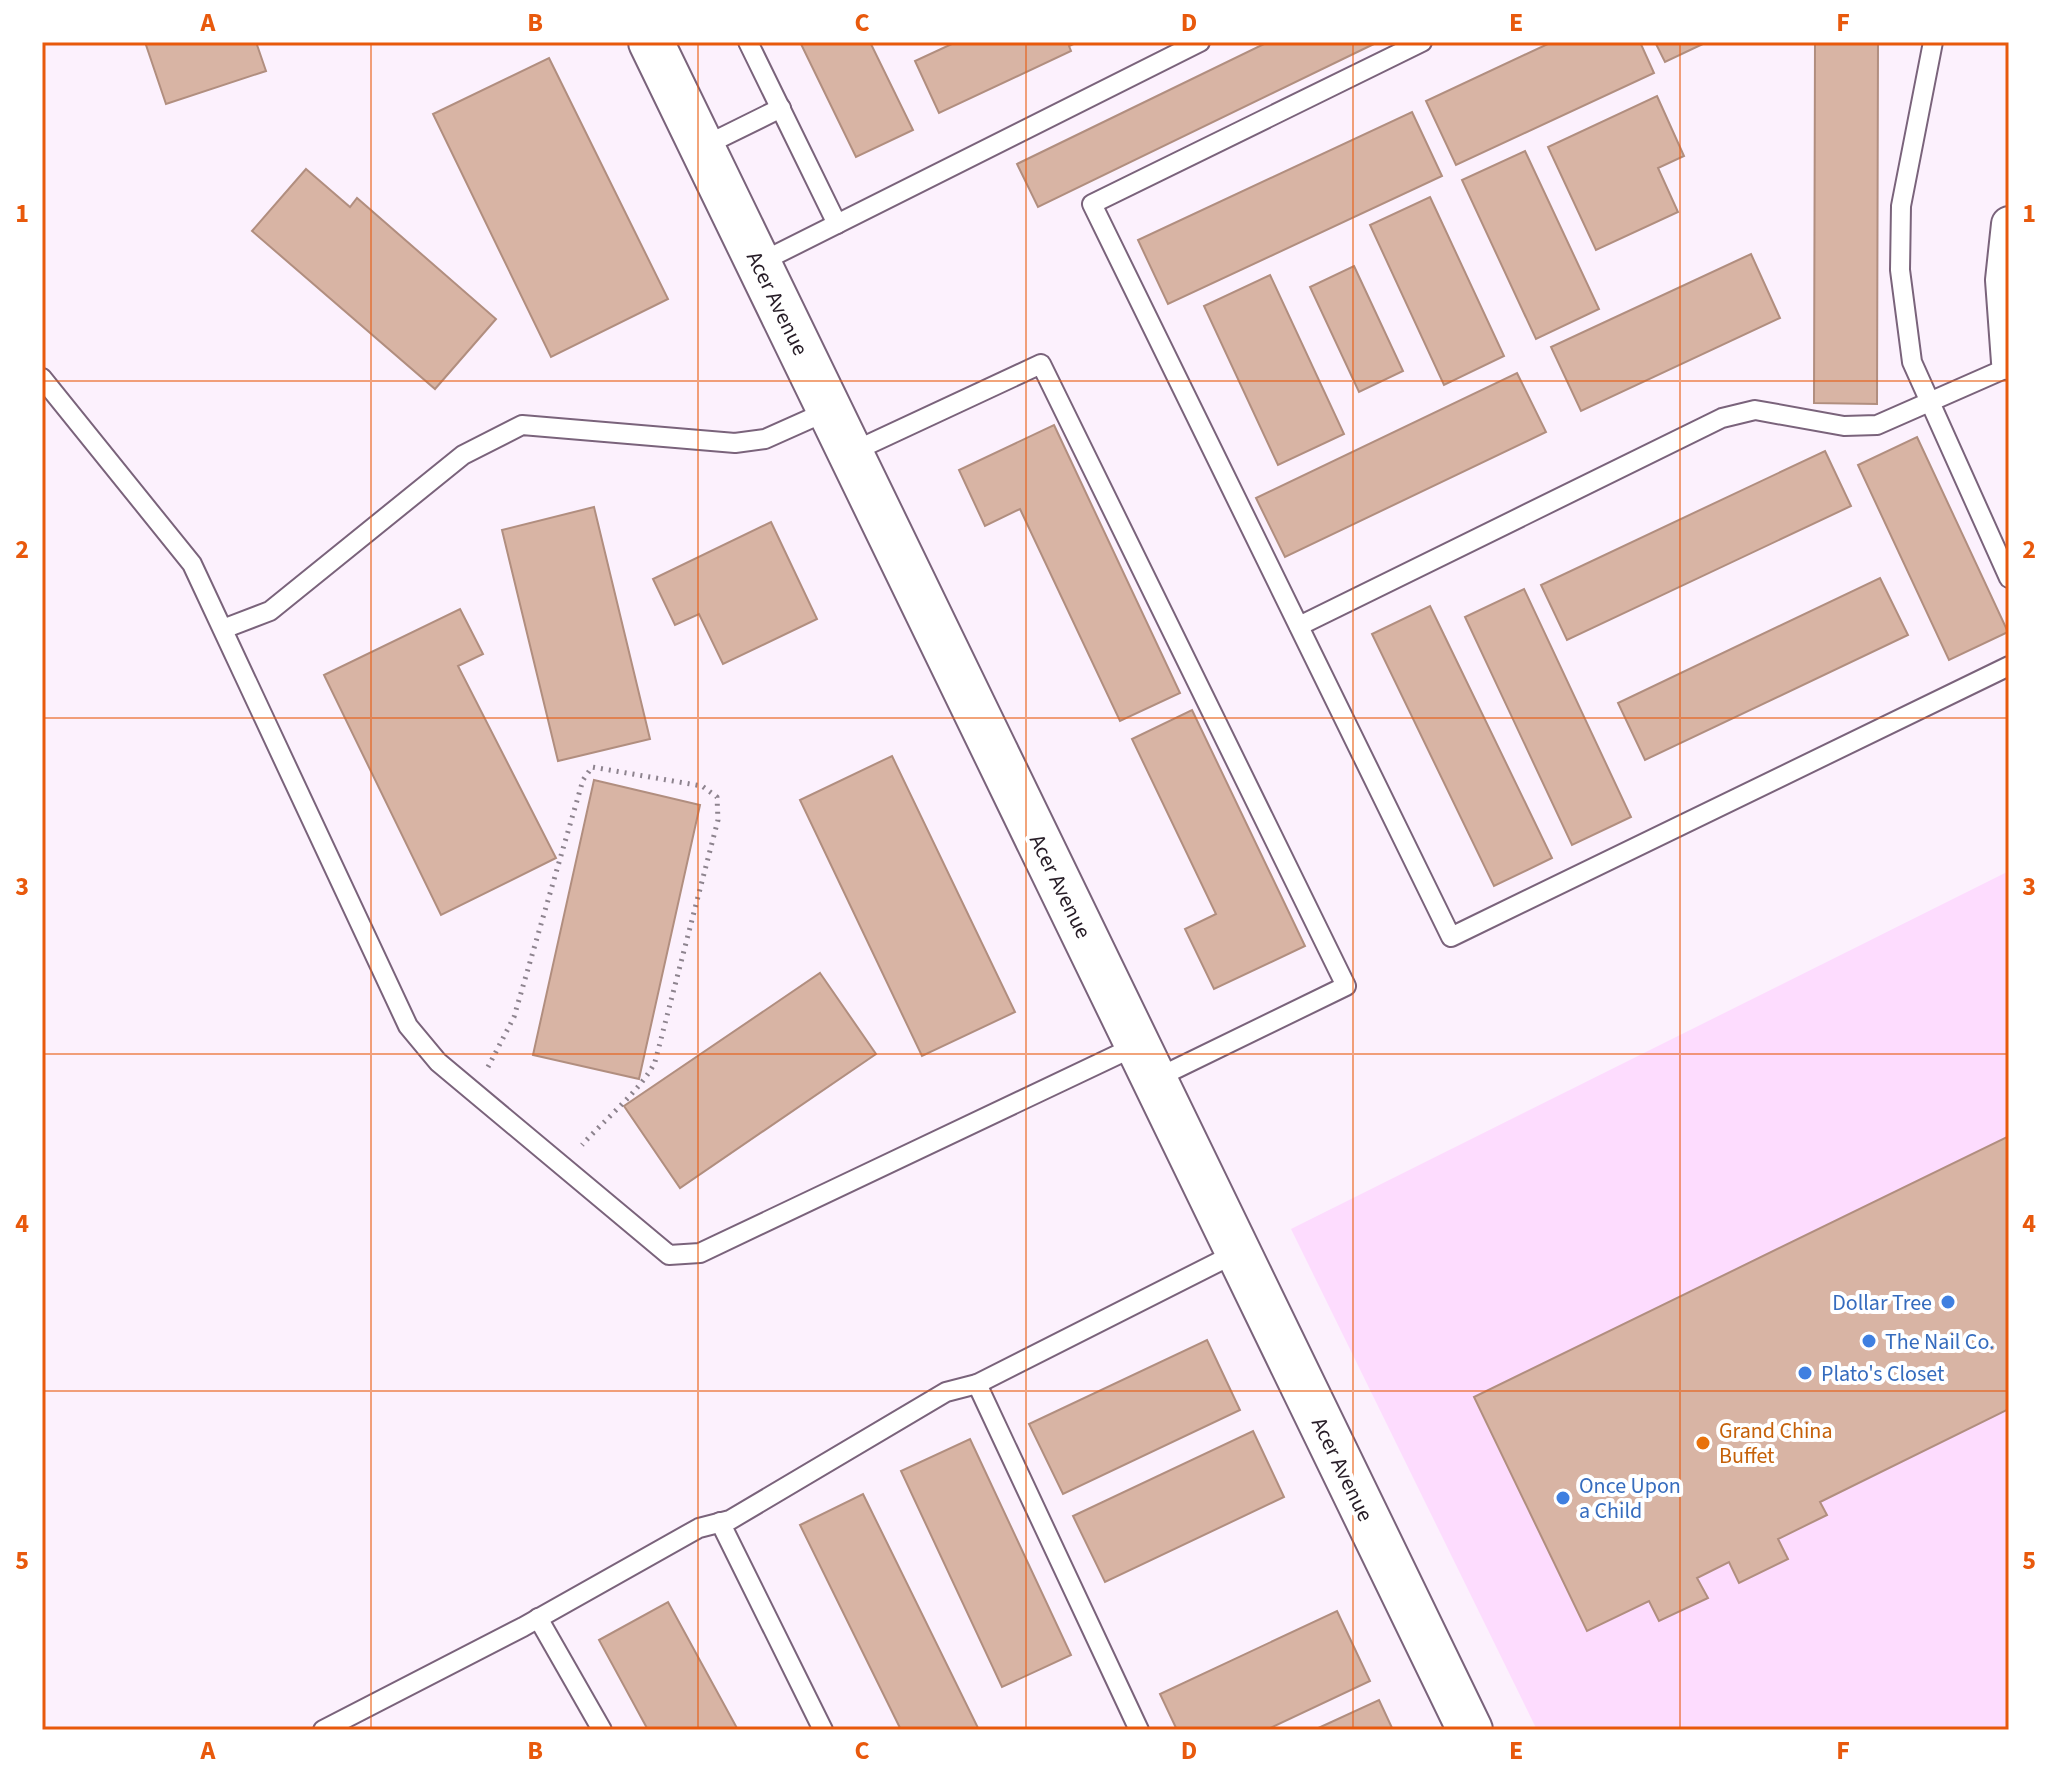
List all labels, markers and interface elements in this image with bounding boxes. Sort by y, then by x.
text: A [200,4,217,41]
text: B [527,4,543,41]
text: C [854,4,870,41]
text: D [1181,4,1197,41]
text: E [1509,4,1523,41]
text: F [1836,4,1850,41]
text: 1 [15,195,29,232]
text: 1 [2022,195,2036,232]
street label: Acer Avenue [738,246,816,361]
text: 2 [15,531,29,568]
text: 2 [2022,531,2036,568]
street label: Acer Avenue [1021,829,1099,944]
text: 3 [15,868,29,905]
text: 3 [2022,868,2036,905]
text: 4 [15,1205,29,1242]
text: 4 [2022,1205,2036,1242]
place label: Dollar Tree [1832,1287,1932,1319]
marker: Dollar Tree [1939,1293,1957,1311]
place label: The Nail Co. [1885,1326,1995,1358]
marker: The Nail Co. [1860,1332,1878,1350]
place label: Plato's Closet [1821,1358,1945,1390]
marker: Plato's Closet [1796,1364,1814,1382]
street label: Acer Avenue [1303,1412,1381,1527]
place label: Grand China Buffet [1719,1415,1832,1472]
marker: Grand China Buffet [1694,1434,1712,1452]
place label: Once Upon a Child [1579,1470,1681,1527]
marker: Once Upon a Child [1554,1489,1572,1507]
text: 5 [15,1542,29,1579]
text: 5 [2022,1542,2036,1579]
text: A [200,1732,217,1769]
text: B [527,1732,543,1769]
text: C [854,1732,870,1769]
text: D [1181,1732,1197,1769]
text: E [1509,1732,1523,1769]
text: F [1836,1732,1850,1769]

